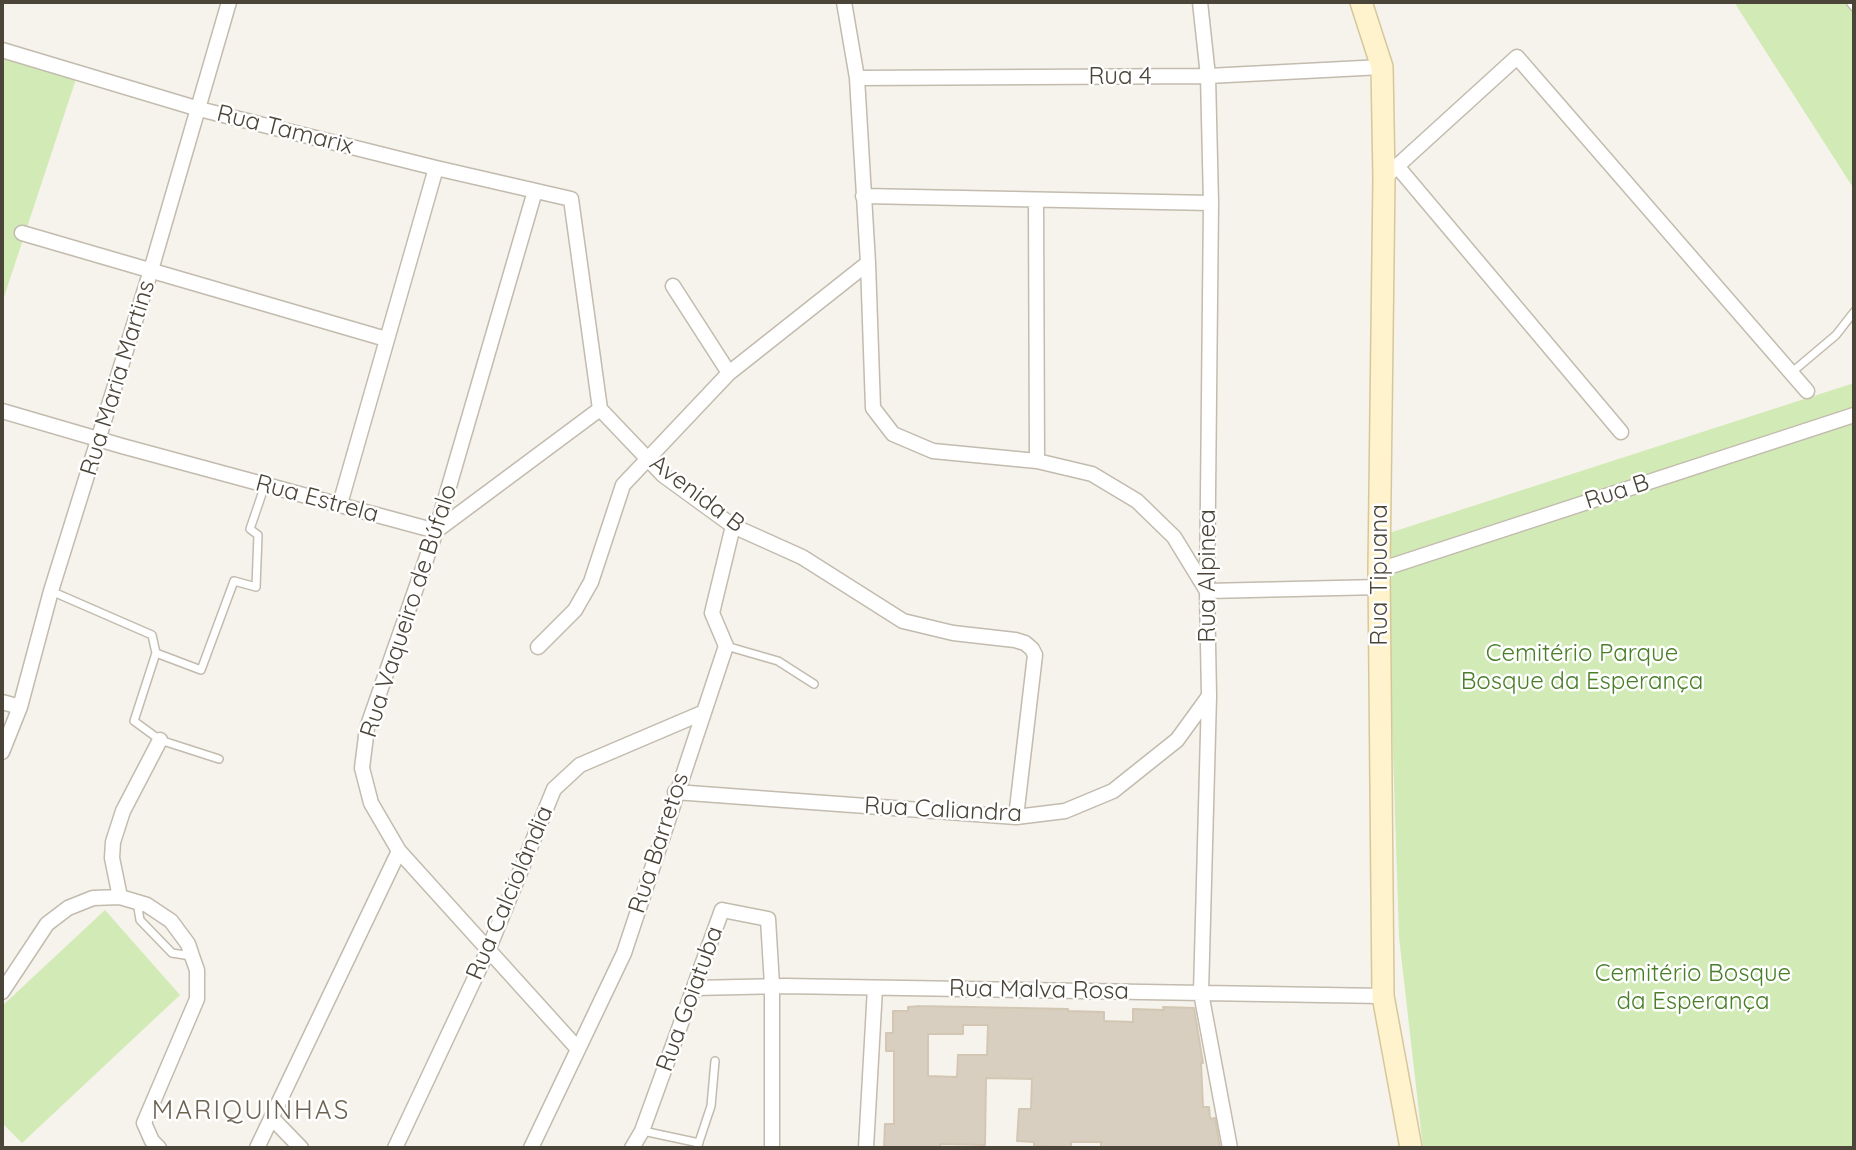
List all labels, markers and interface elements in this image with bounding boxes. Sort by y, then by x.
street label: Rua 4 [1088,63,1152,91]
street label: Rua Tamarix [214,99,356,161]
street label: Rua Maria Martins [75,277,161,479]
street label: Avenida B [644,449,750,539]
street label: Rua B [1581,468,1653,516]
street label: Rua Estrela [252,469,382,529]
street label: Rua Vaqueiro de Búfalo [354,481,464,741]
street label: Rua Tipuana [1366,504,1394,646]
street label: Rua Alpinea [1194,509,1222,643]
park label: Cemitério Parque Bosque da Esperança [1461,640,1703,696]
street label: Rua Barretos [623,769,695,917]
street label: Rua Caliandra [863,791,1023,829]
street label: Rua Calciolândia [460,802,560,984]
street label: Rua Goiatuba [650,923,730,1075]
park label: Cemitério Bosque da Esperança [1595,960,1791,1016]
street label: Rua Malva Rosa [949,974,1129,1006]
district label: MARIQUINHAS [153,1095,349,1127]

